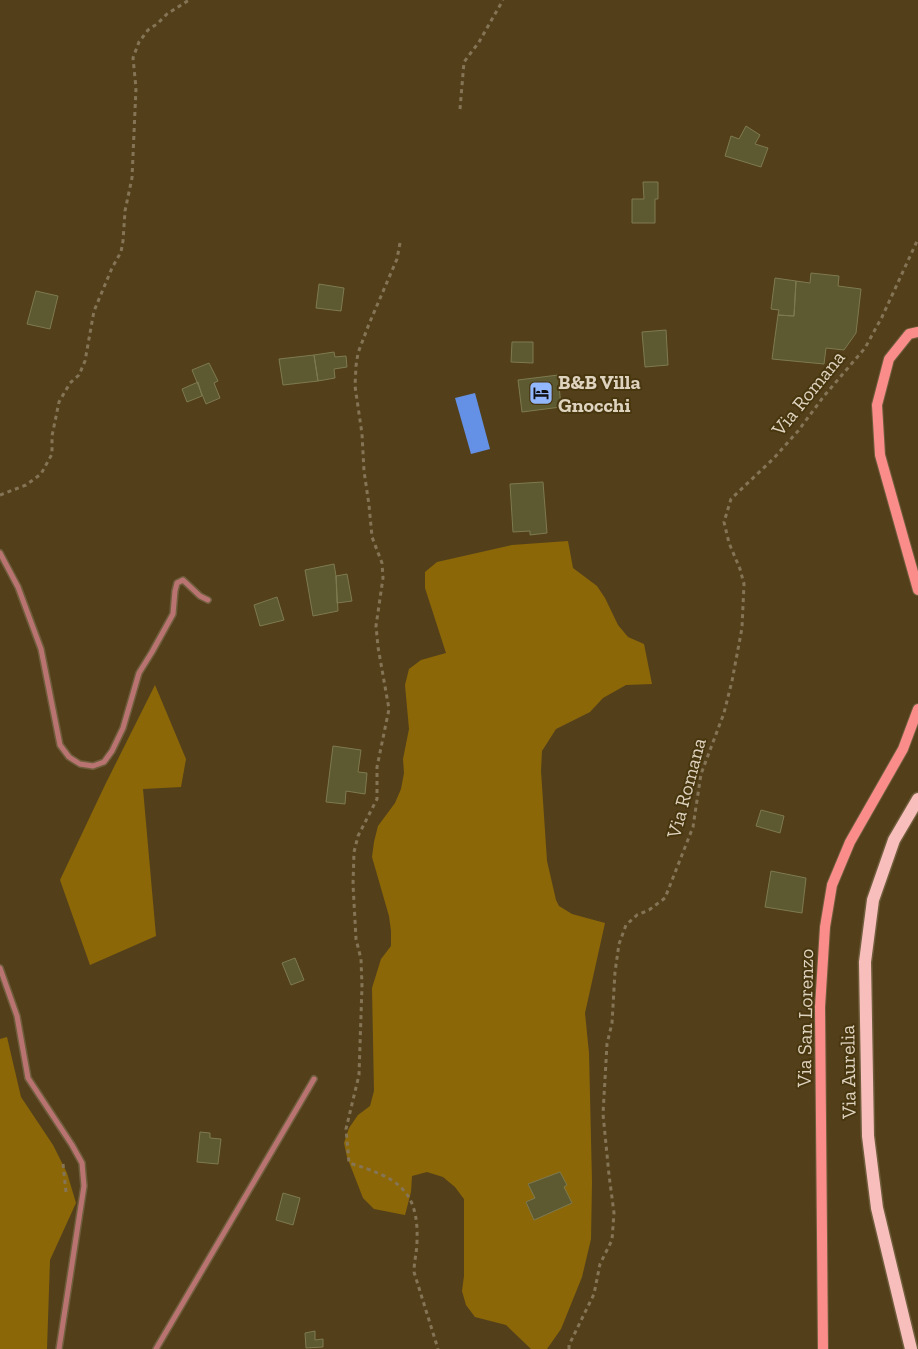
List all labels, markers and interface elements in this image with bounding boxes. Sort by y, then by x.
street label: Via Romana [766,345,850,441]
place label: B&B Villa Gnocchi [558,370,641,417]
hotel icon: B&B Villa Gnocchi [528,380,554,406]
street label: Via Romana [661,735,711,842]
street label: Via San Lorenzo [792,948,818,1089]
street label: Via Aurelia [835,1024,861,1120]

